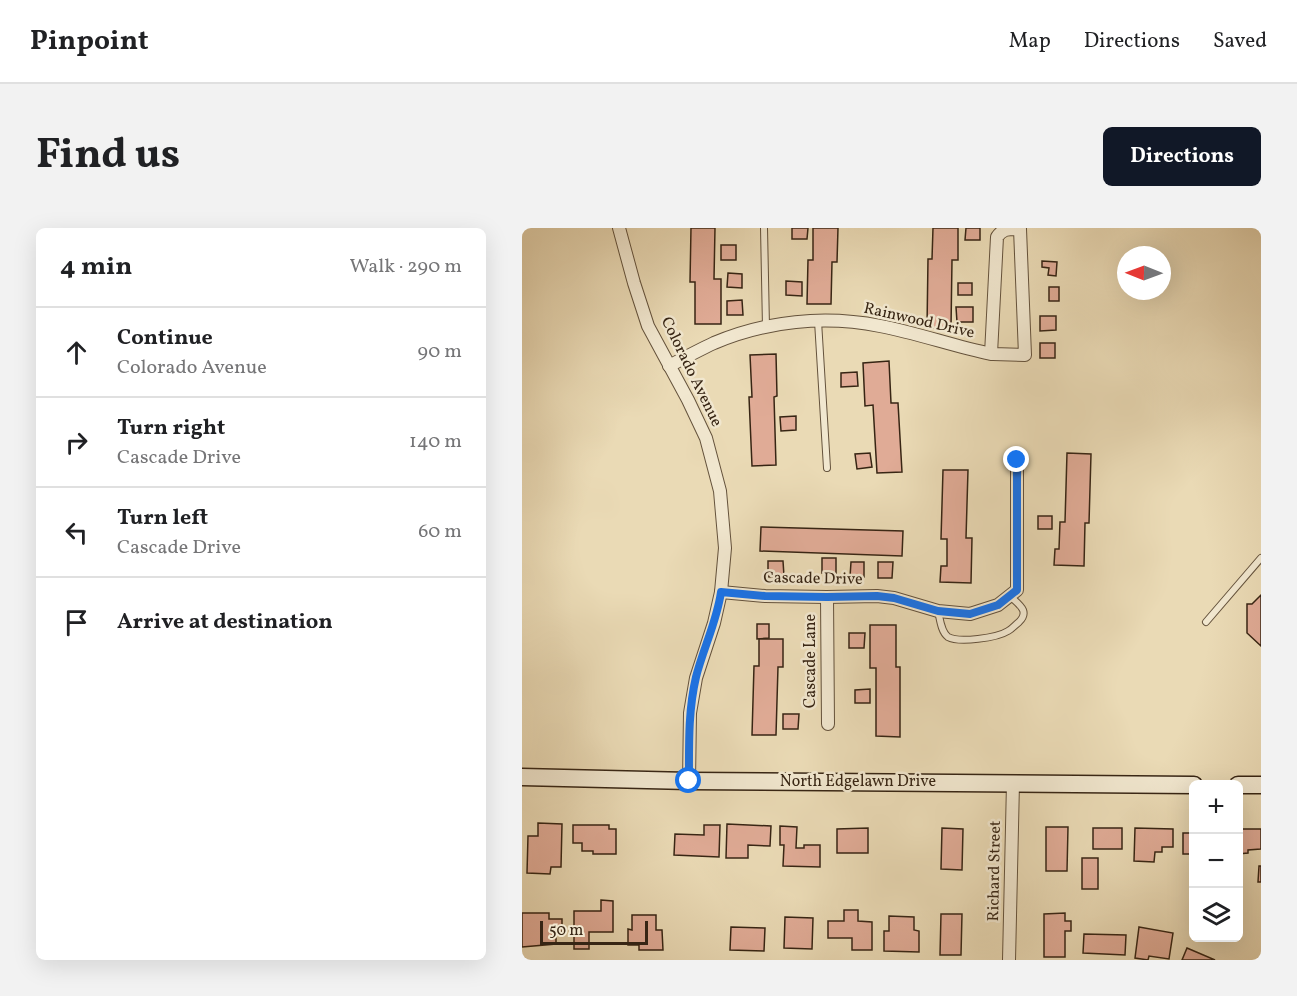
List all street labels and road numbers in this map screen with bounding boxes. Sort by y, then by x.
street label: Rainwood Drive [861,298,977,344]
street label: Colorado Avenue [655,313,727,431]
street label: Cascade Drive [763,567,863,591]
street label: Cascade Lane [800,614,822,708]
street label: North Edgelawn Drive [780,771,936,793]
street label: Richard Street [983,820,1007,922]

